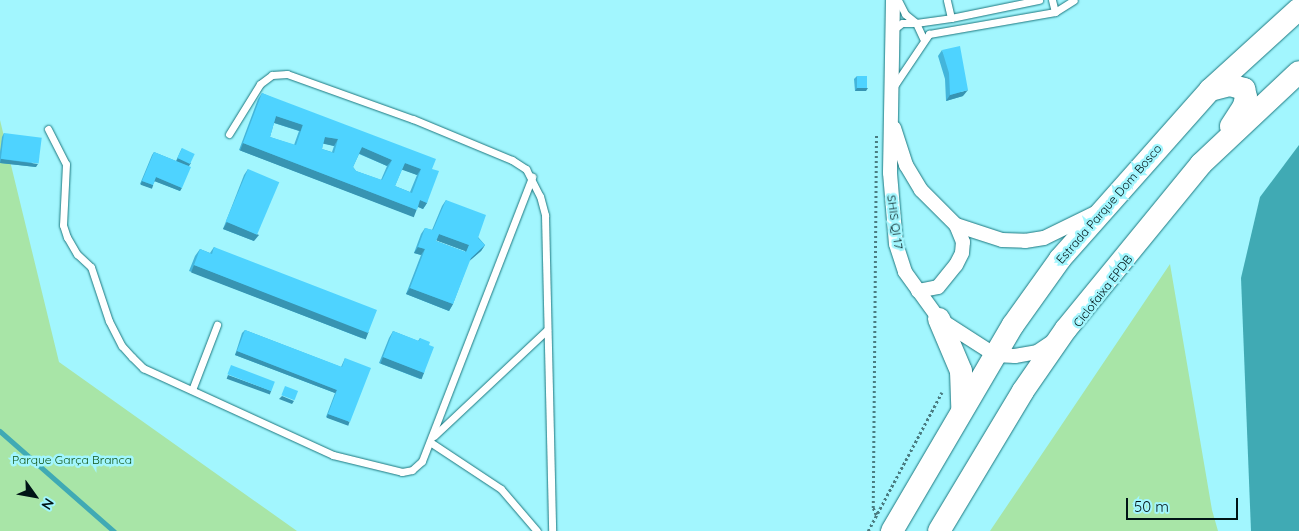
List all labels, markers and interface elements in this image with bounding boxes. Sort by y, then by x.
street label: Estrada Parque Dom Bosco [1053,141,1165,267]
street label: SHIS QI 17 [884,194,906,250]
street label: Ciclofaixa EPDB [1070,252,1136,330]
park label: Parque Garça Branca [12,453,132,467]
north arrow [10,471,60,521]
scale bar [1129,488,1242,520]
text: N [37,495,58,513]
text: 50 m [1134,497,1169,516]

